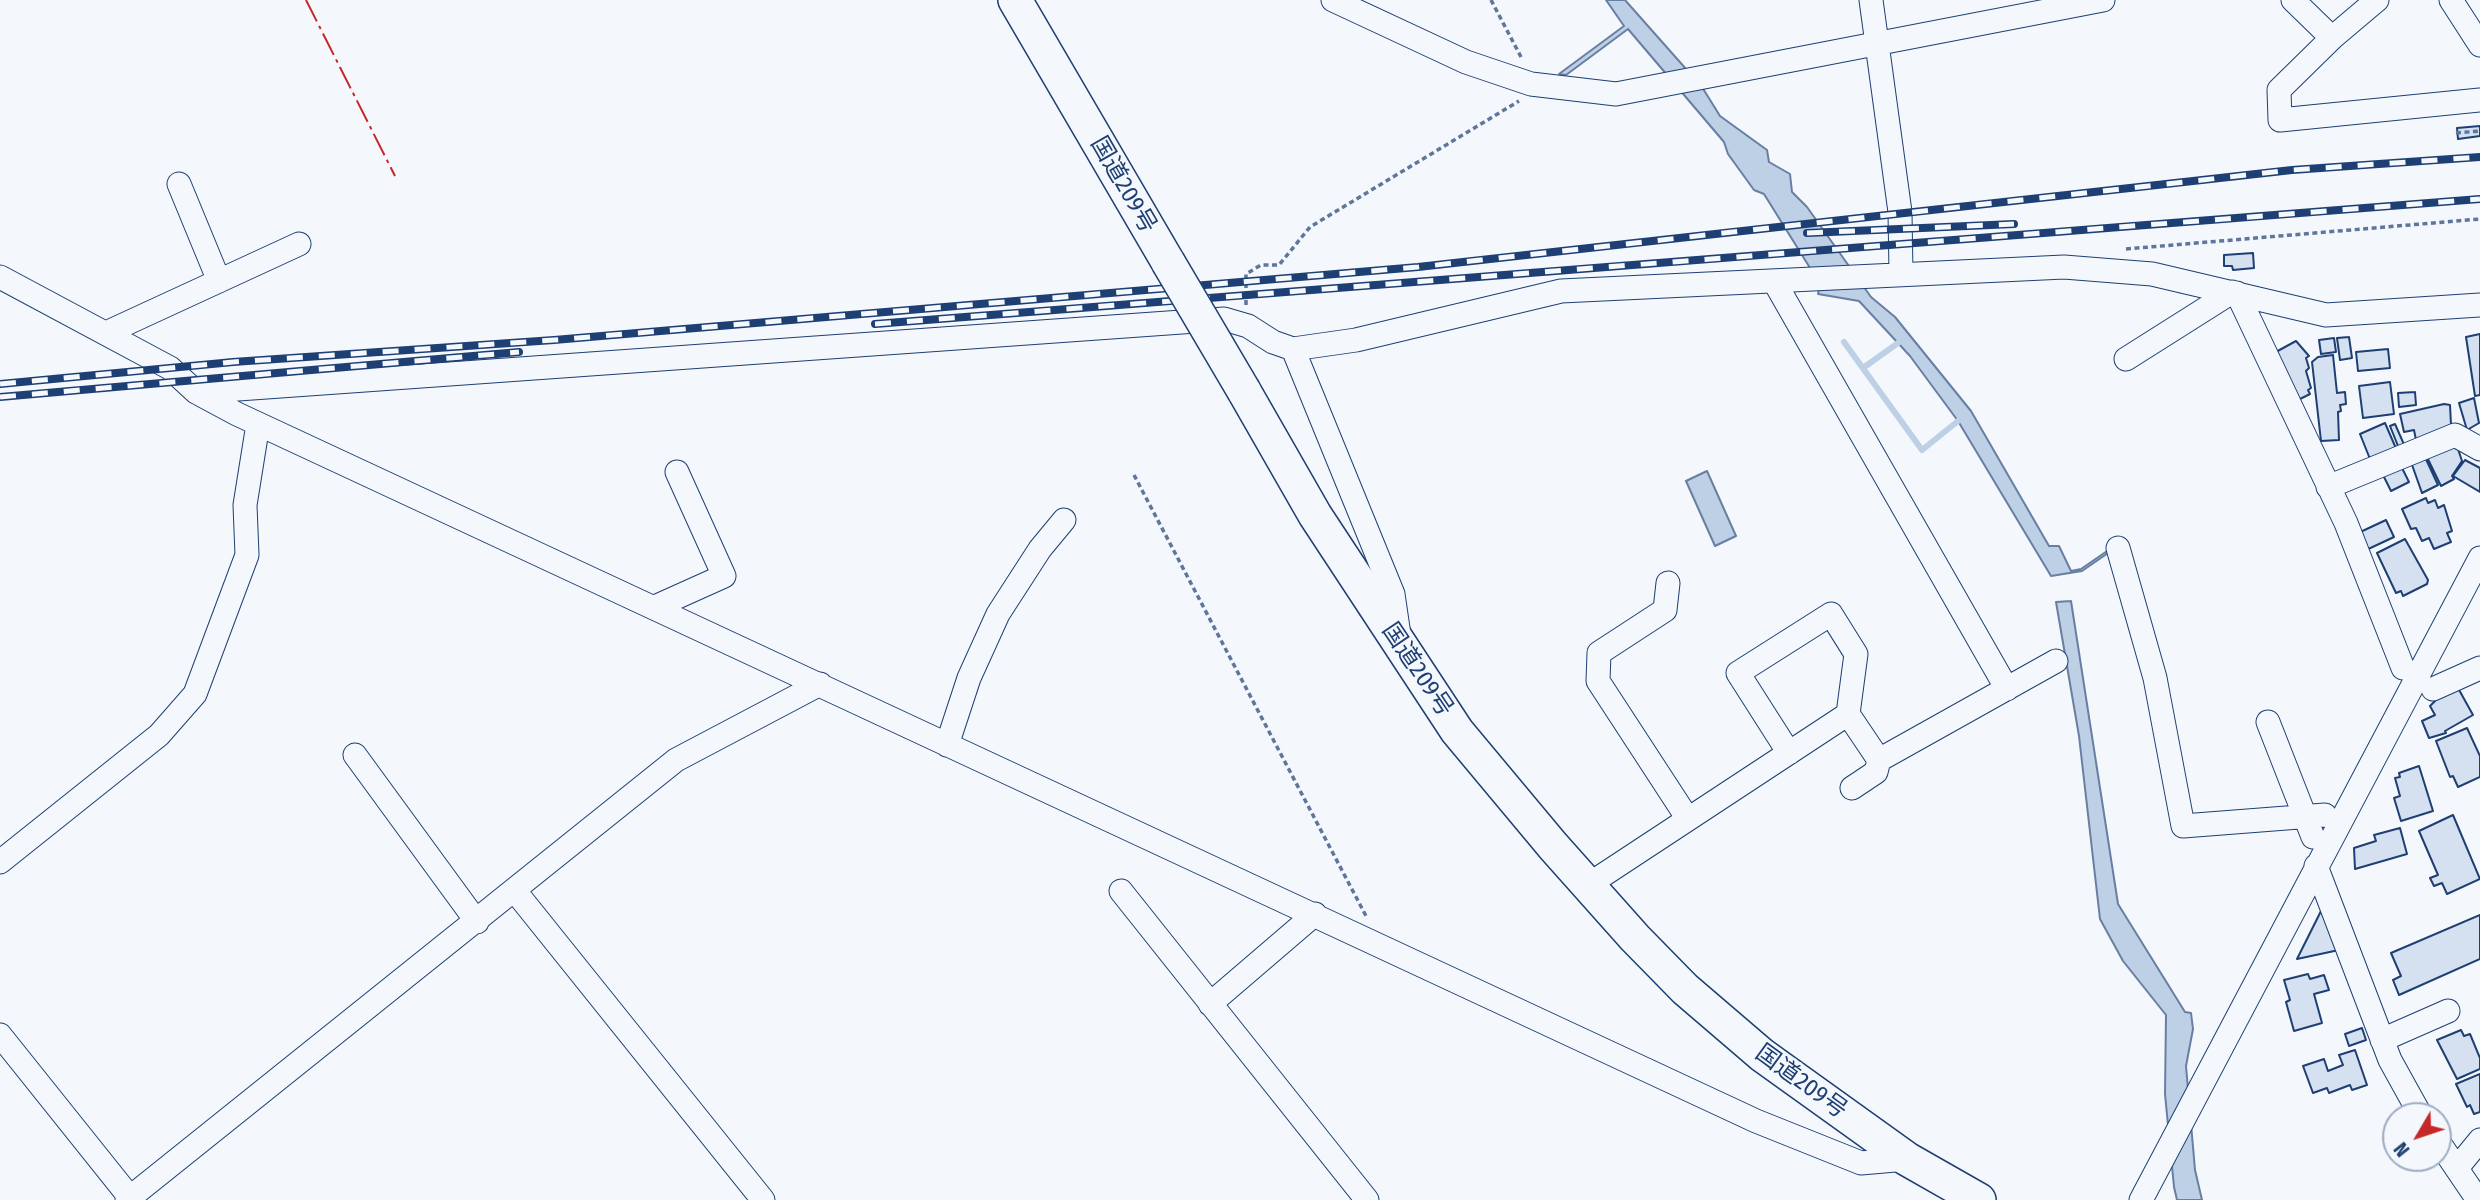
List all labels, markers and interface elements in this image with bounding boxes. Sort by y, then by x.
street label: 国道209号 [1084,132,1162,238]
street label: 国道209号 [1375,618,1459,722]
street label: 国道209号 [1749,1039,1853,1125]
north arrow [2382,1102,2452,1172]
text: N [2389,1138,2414,1161]

